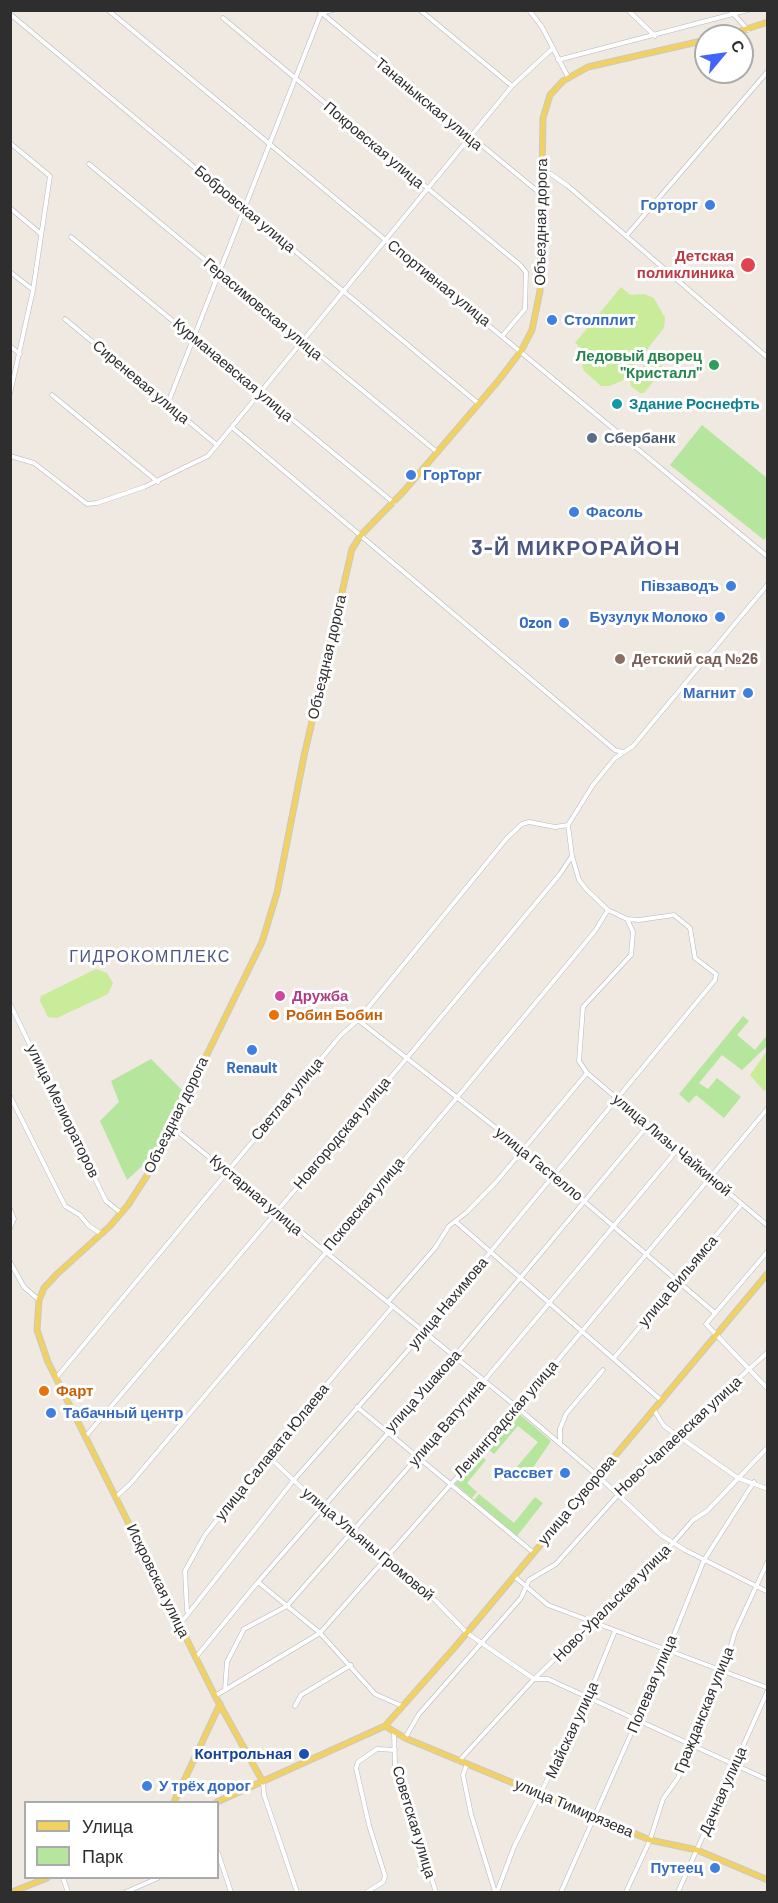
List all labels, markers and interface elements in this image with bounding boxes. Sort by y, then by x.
north arrow [694,24,754,84]
text: С [727,36,750,56]
street label: Тананыкская улица [372,54,486,154]
street label: Покровская улица [320,98,428,192]
street label: Объездная дорога [531,158,551,286]
street label: Бобровская улица [191,161,299,257]
place label: Горторг [640,196,698,214]
marker: Горторг [703,198,717,212]
street label: Спортивная улица [384,236,494,330]
place label: Детская поликлиника [637,247,734,282]
street label: Герасимовская улица [200,254,326,364]
marker: Детская поликлиника [739,256,757,274]
place label: Столплит [564,311,635,329]
marker: Столплит [545,313,559,327]
street label: Курманаевская улица [169,315,297,425]
street label: Сиреневая улица [89,336,193,428]
place label: Ледовый дворец "Кристалл" [576,347,702,382]
marker: Ледовый дворец "Кристалл" [707,358,721,372]
place label: Здание Роснефть [629,395,760,413]
marker: Здание Роснефть [610,397,624,411]
place label: Сбербанк [604,429,676,447]
marker: Сбербанк [585,431,599,445]
place label: ГорТорг [423,466,482,484]
marker: ГорТорг [404,468,418,482]
place label: Фасоль [586,503,643,521]
marker: Фасоль [567,505,581,519]
district label: 3-Й МИКРОРАЙОН [471,535,681,561]
place label: Півзаводъ [641,577,719,595]
marker: Півзаводъ [724,579,738,593]
street label: Объездная дорога [304,593,350,721]
place label: Бузулук Молоко [590,608,708,626]
marker: Бузулук Молоко [713,610,727,624]
place label: Ozon [519,614,552,632]
marker: Ozon [557,616,571,630]
place label: Детский сад №26 [632,650,758,668]
marker: Детский сад №26 [613,652,627,666]
place label: Магнит [683,684,736,702]
marker: Магнит [741,686,755,700]
district label: ГИДРОКОМПЛЕКС [69,947,231,967]
place label: Дружба [292,987,348,1005]
marker: Дружба [273,989,287,1003]
place label: Робин Бобин [286,1006,383,1024]
marker: Робин Бобин [267,1008,281,1022]
street label: улица Мелиораторов [23,1041,103,1181]
marker: Renault [245,1043,259,1057]
street label: Объездная дорога [140,1054,212,1176]
street label: Светлая улица [247,1054,327,1144]
place label: Renault [227,1059,277,1077]
street label: Новгородская улица [290,1073,394,1193]
street label: улица Лизы Чайкиной [609,1090,735,1200]
street label: улица Гастелло [491,1123,587,1205]
street label: Кустарная улица [206,1151,306,1239]
street label: Псковская улица [320,1154,408,1254]
street label: улица Вильямса [635,1232,721,1330]
street label: улица Нахимова [404,1254,492,1352]
street label: улица Ушакова [381,1346,465,1436]
street label: Ленинградская улица [450,1357,562,1481]
street label: Ново-Чапаевская улица [611,1372,745,1500]
street label: улица Ватутина [405,1376,489,1470]
street label: улица Салавата Юлаева [211,1380,333,1524]
place label: Фарт [56,1382,93,1400]
marker: Фарт [37,1384,51,1398]
place label: Табачный центр [63,1404,183,1422]
marker: Табачный центр [44,1406,58,1420]
street label: улица Суворова [534,1451,620,1549]
place label: Рассвет [494,1464,553,1482]
marker: Рассвет [558,1466,572,1480]
street label: улица Ульяны Громовой [298,1484,438,1604]
street label: Искровская улица [123,1521,193,1641]
street label: Ново-Уральская улица [550,1541,674,1665]
street label: Полевая улица [623,1632,681,1736]
street label: Гражданская улица [670,1644,738,1776]
street label: Майская улица [542,1679,602,1781]
street label: Дачная улица [695,1744,751,1838]
place label: Контрольная [194,1745,292,1763]
marker: Контрольная [297,1747,311,1761]
street label: Советская улица [388,1764,440,1880]
street label: улица Тимирязева [512,1775,636,1841]
place label: У трёх дорог [159,1777,251,1795]
marker: У трёх дорог [140,1779,154,1793]
legend [24,1801,219,1879]
text: Улица [82,1815,133,1837]
text: Парк [82,1845,123,1867]
place label: Путеец [650,1859,703,1877]
marker: Путеец [708,1861,722,1875]

